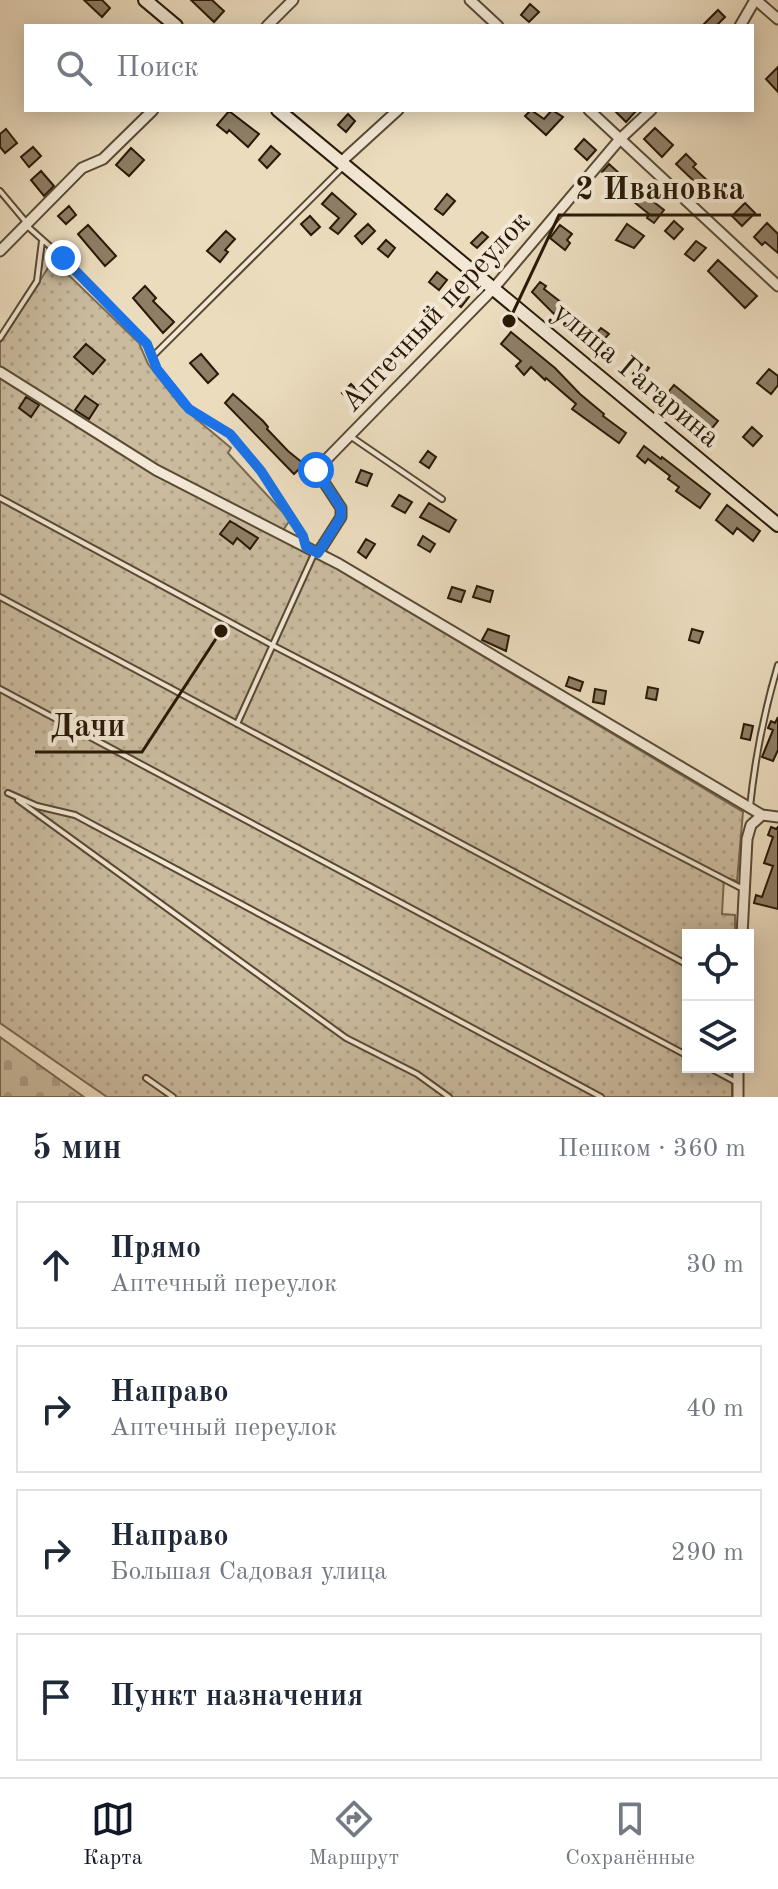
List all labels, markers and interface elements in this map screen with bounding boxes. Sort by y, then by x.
search box [24,24,754,112]
icon: search [52,46,96,90]
text: Поиск [116,53,199,83]
callout: 2 Ивановка [559,159,761,215]
text: 2 Ивановка [575,175,745,207]
street label: Аптечный переулок [336,206,537,418]
route end [45,240,81,276]
street label: улица Гагарина [547,297,725,454]
route start [298,452,334,488]
callout: Дачи [35,696,142,752]
text: Дачи [51,712,125,744]
map controls [682,929,754,1073]
button: locate [682,929,754,1001]
button: layers [682,1001,754,1073]
text: 5 мин [32,1132,122,1166]
text: Пешком · 360 m [558,1136,746,1162]
text: Прямо [110,1234,201,1264]
icon: ahead [34,1243,78,1287]
text: 30 m [686,1252,744,1278]
text: Аптечный переулок [110,1271,337,1297]
text: Направо [110,1378,229,1408]
icon: right [34,1387,78,1431]
text: 40 m [686,1396,744,1422]
text: Аптечный переулок [110,1415,337,1441]
text: Направо [110,1522,229,1552]
icon: right [34,1531,78,1575]
text: 290 m [671,1540,744,1566]
text: Большая Садовая улица [110,1559,387,1585]
icon: arrive [34,1675,78,1719]
text: Пункт назначения [110,1682,363,1712]
tab: Карта [83,1797,143,1872]
tab: Маршрут [309,1797,399,1872]
tab: Сохранённые [565,1797,695,1872]

